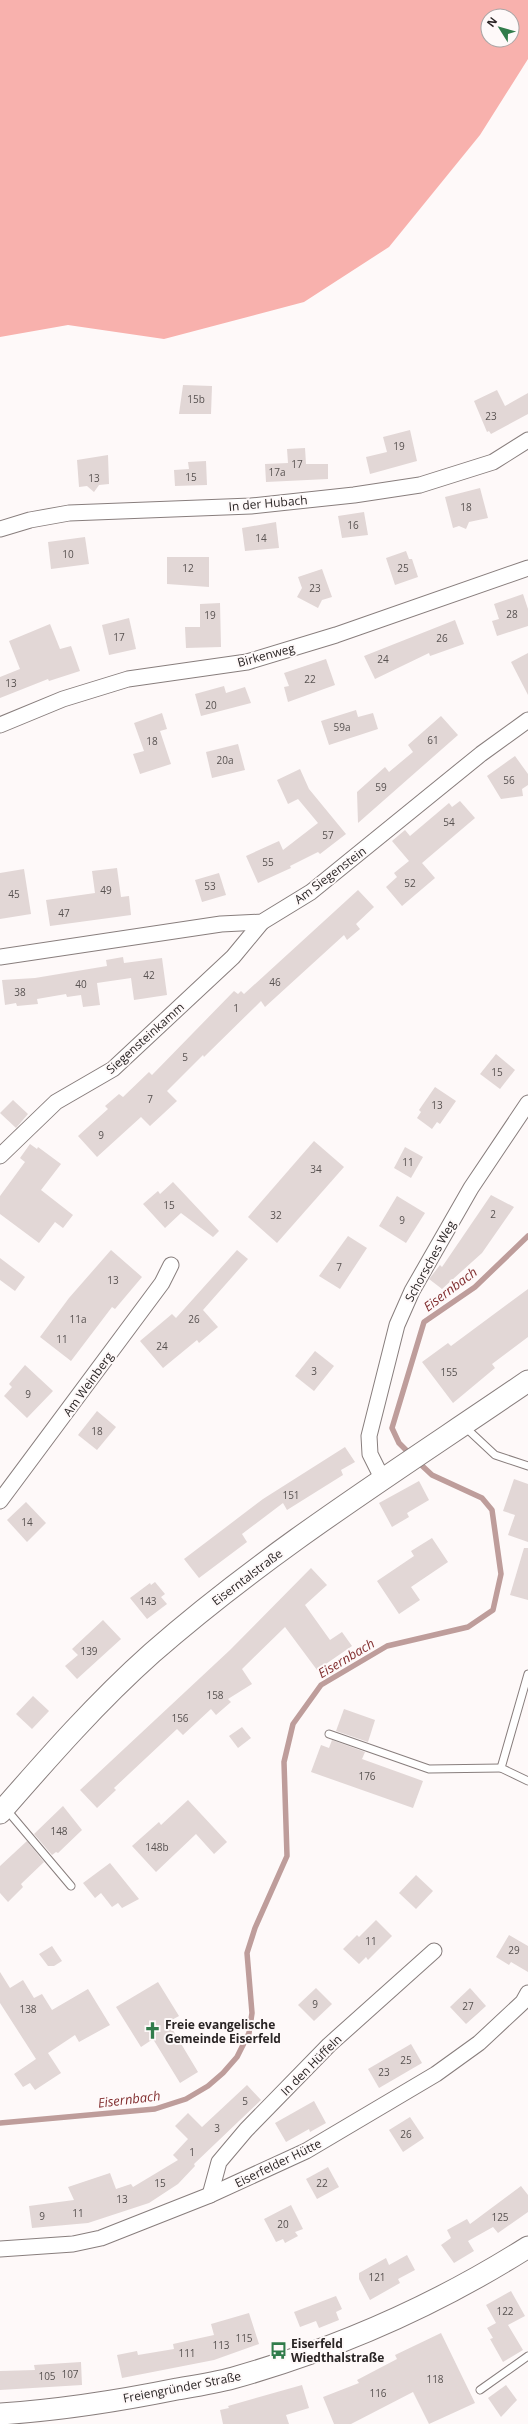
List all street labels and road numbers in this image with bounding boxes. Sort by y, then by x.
street label: In der Hubach [228,491,308,515]
street label: Birkenweg [235,639,297,671]
street label: Am Siegenstein [291,842,369,908]
street label: Siegensteinkamm [102,998,188,1078]
street label: Schorsches Weg [401,1217,460,1305]
street label: Am Weinberg [59,1348,117,1420]
street label: Eiserntalstraße [208,1545,286,1609]
street label: In den Hüffeln [277,2031,345,2099]
street label: Eiserfelder Hütte [232,2135,324,2191]
street label: Freiengründer Straße [122,2367,243,2407]

